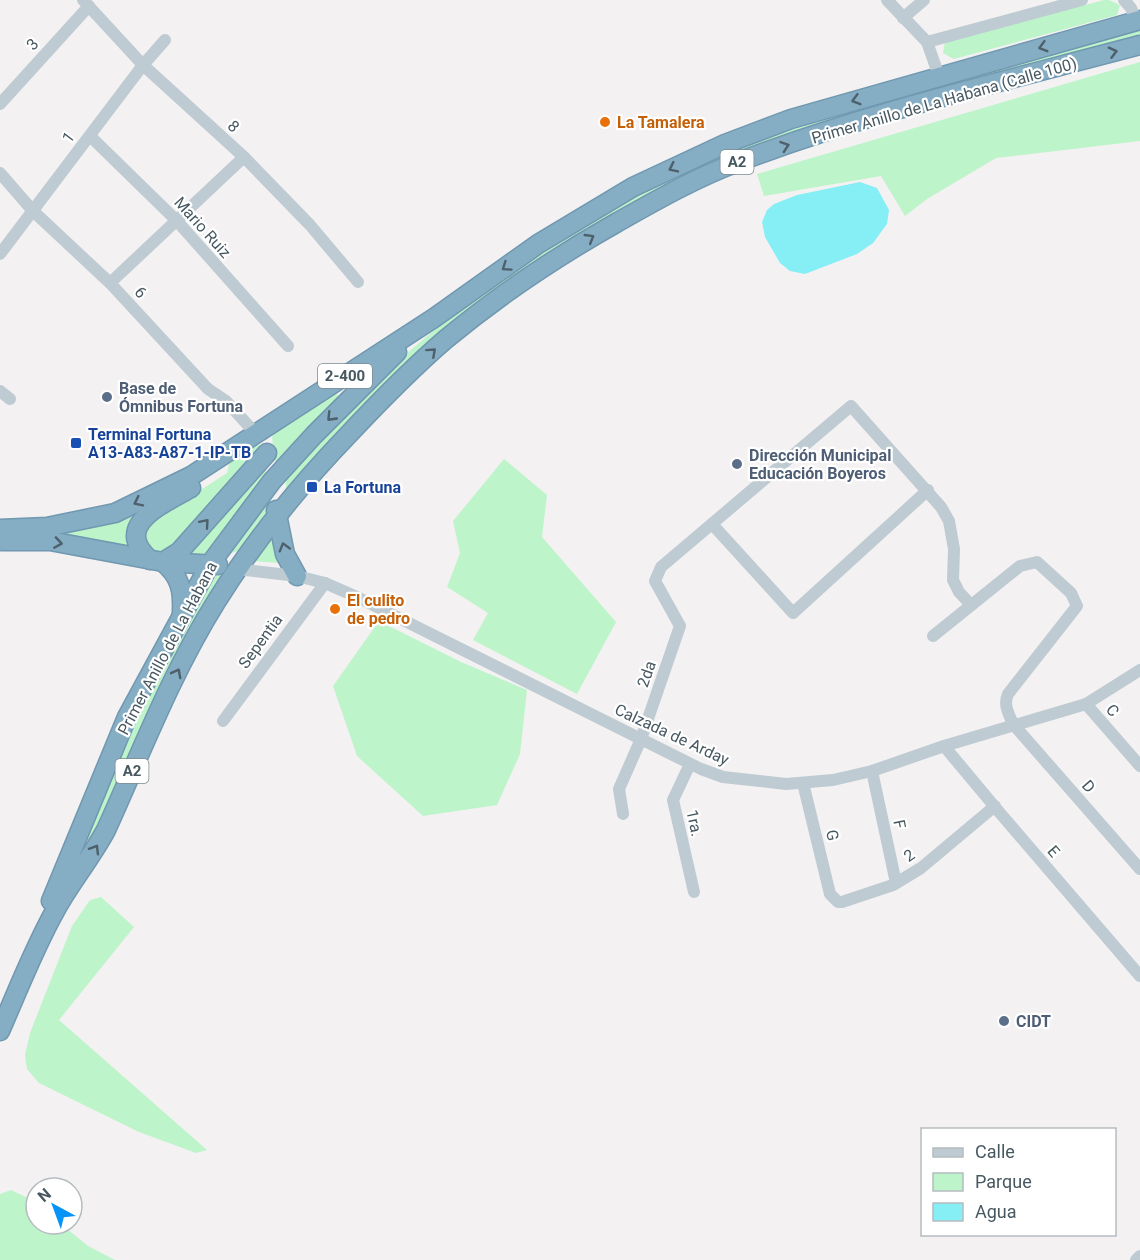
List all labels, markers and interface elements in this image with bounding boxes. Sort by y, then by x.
street label: 3 [22,35,42,54]
one-way arrow [1038,40,1049,52]
one-way arrow [1107,47,1118,59]
street label: Primer Anillo de La Habana (Calle 100) [809,53,1079,147]
one-way arrow [851,93,861,105]
place label: La Tamalera [617,113,705,132]
marker: La Tamalera [598,115,612,129]
street label: 8 [224,116,243,136]
street label: 1 [58,128,79,147]
one-way arrow [779,141,789,153]
road number: A2 [720,150,754,174]
one-way arrow [668,160,679,172]
street label: Mario Ruiz [170,193,235,262]
one-way arrow [584,234,594,246]
one-way arrow [501,260,512,271]
street label: 6 [131,283,151,302]
one-way arrow [425,348,436,359]
road number: 2-400 [318,364,372,388]
place label: Base de Ómnibus Fortuna [119,379,243,416]
marker: Base de Ómnibus Fortuna [100,390,114,404]
one-way arrow [328,410,339,421]
place label: Terminal Fortuna A13-A83-A87-1-IP-TB [88,425,251,462]
marker: Terminal Fortuna A13-A83-A87-1-IP-TB [69,436,83,450]
place label: Dirección Municipal Educación Boyeros [749,446,891,483]
marker: Dirección Municipal Educación Boyeros [730,457,744,471]
place label: La Fortuna [324,478,401,497]
marker: La Fortuna [305,480,319,494]
one-way arrow [133,494,144,506]
one-way arrow [198,519,209,530]
one-way arrow [54,536,63,548]
one-way arrow [279,542,291,553]
street label: Primer Anillo de La Habana [114,558,221,738]
place label: El culito de pedro [347,591,410,628]
marker: El culito de pedro [328,602,342,616]
street label: Sepentia [234,611,286,672]
street label: 2da [633,658,660,690]
one-way arrow [170,668,181,679]
street label: Calzada de Arday [612,700,732,769]
street label: C [1102,700,1123,720]
road number: A2 [116,759,148,783]
street label: D [1078,776,1099,797]
street label: 1ra. [682,808,707,838]
street label: F [889,818,910,831]
street label: G [822,828,843,843]
street label: E [1043,842,1064,861]
one-way arrow [88,845,99,856]
street label: 2 [900,845,918,866]
place label: CIDT [1016,1012,1051,1031]
marker: CIDT [997,1014,1011,1028]
legend [921,1128,1116,1236]
text: Calle [975,1141,1015,1162]
text: Parque [975,1171,1032,1192]
north arrow [24,1176,84,1236]
text: N [34,1184,55,1206]
text: Agua [975,1201,1017,1222]

